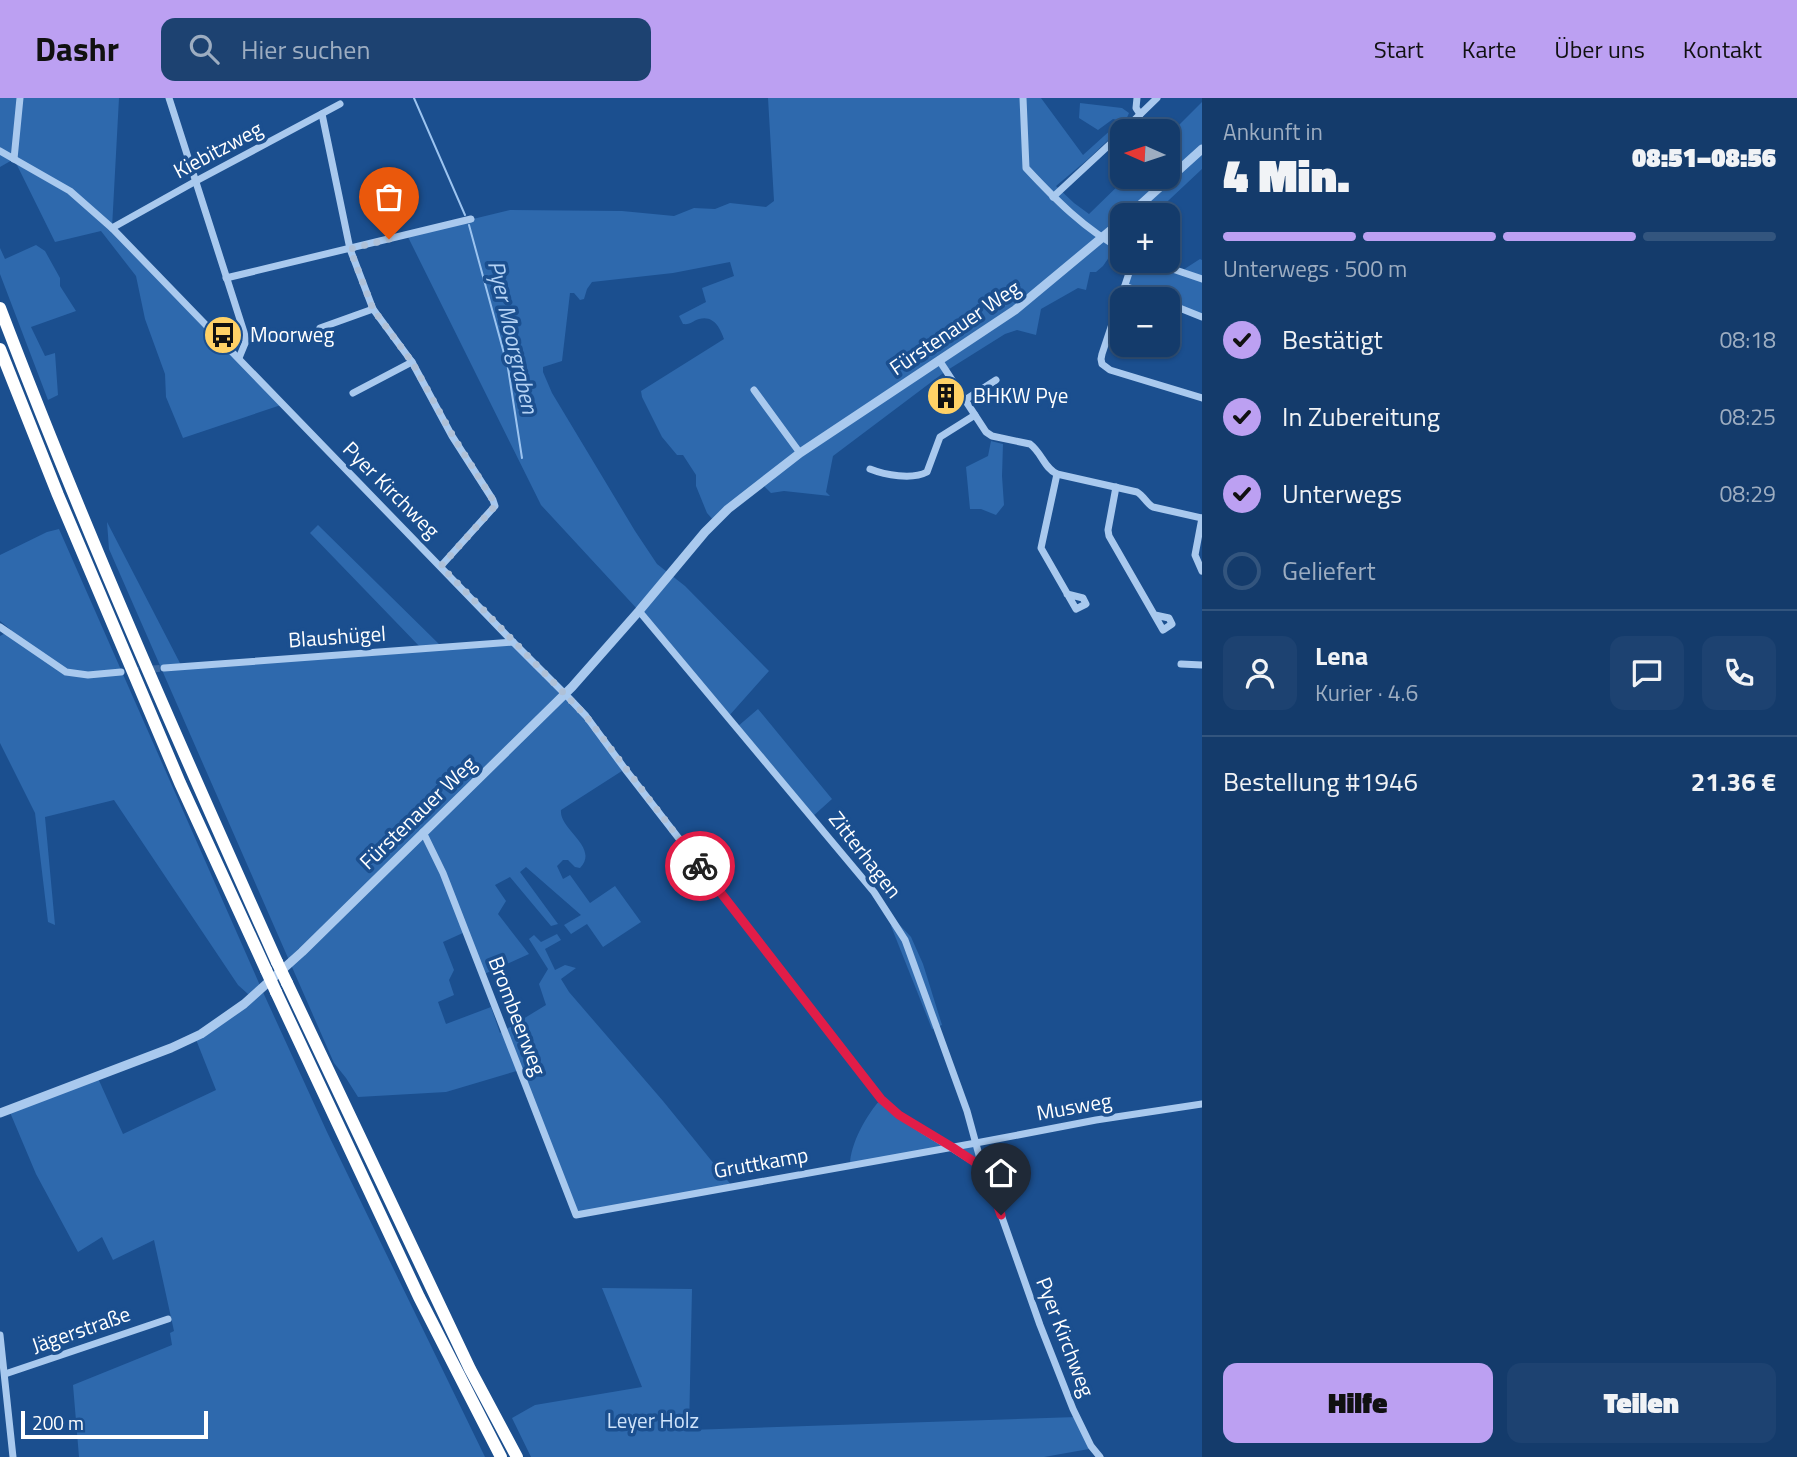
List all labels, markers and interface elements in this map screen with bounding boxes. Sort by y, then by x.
search box [161,18,651,81]
text: Dashr [35,24,119,74]
icon: search [185,30,223,68]
text: Hier suchen [241,30,370,69]
text: Start [1374,31,1424,67]
text: Karte [1462,31,1516,67]
text: Über uns [1554,31,1645,67]
text: Kontakt [1683,31,1762,67]
street label: Kiebitzweg [167,112,268,186]
text: Ankunft in [1223,114,1323,149]
north arrow [1110,119,1180,189]
map controls [1110,119,1180,357]
text: 08:51–08:56 [1632,138,1776,177]
text: 4 Min. [1223,140,1350,210]
pin [359,167,419,239]
icon: bag [370,178,408,216]
button: + [1110,203,1180,273]
text: Unterwegs · 500 m [1223,251,1407,286]
water label: Pyer Moorgraben [479,257,548,417]
street label: Fürstenauer Weg [883,271,1026,383]
button: − [1110,287,1180,357]
bus stop icon: Moorweg [202,314,244,356]
place label: Moorweg [250,318,334,350]
text: Bestätigt [1282,320,1383,359]
icon: check [1223,321,1261,359]
text: 08:18 [1719,322,1776,357]
building icon: BHKW Pye [925,375,967,417]
place label: BHKW Pye [973,379,1068,411]
text: In Zubereitung [1282,397,1440,436]
icon: check [1223,398,1261,436]
text: 08:25 [1719,399,1776,434]
street label: Pyer Kirchweg [336,433,448,545]
text: Unterwegs [1282,474,1402,513]
icon: check [1223,475,1261,513]
text: 08:29 [1719,476,1776,511]
text: Geliefert [1282,551,1376,590]
street label: Blaushügel [287,617,387,655]
button: person [1223,636,1297,710]
text: Lena [1315,636,1368,675]
button: chat [1610,636,1684,710]
button: phone [1702,636,1776,710]
text: Kurier · 4.6 [1315,675,1418,710]
street label: Fürstenauer Weg [352,748,483,877]
text: Bestellung #1946 [1223,762,1418,801]
text: 21.36 € [1691,762,1776,801]
street label: Zitterhagen [821,804,910,905]
courier [665,831,735,901]
icon: bike [681,847,719,885]
street label: Brombeerweg [481,951,555,1080]
street label: Musweg [1034,1084,1114,1128]
street label: Gruttkamp [711,1138,811,1186]
pin [971,1143,1031,1215]
icon: home [982,1154,1020,1192]
street label: Pyer Kirchweg [1028,1272,1104,1401]
street label: Jägerstraße [27,1297,135,1361]
button: Hilfe [1223,1363,1493,1443]
button: Teilen [1507,1363,1776,1443]
park label: Leyer Holz [607,1404,699,1436]
scale bar [21,1408,208,1440]
text: 200 m [32,1408,84,1437]

